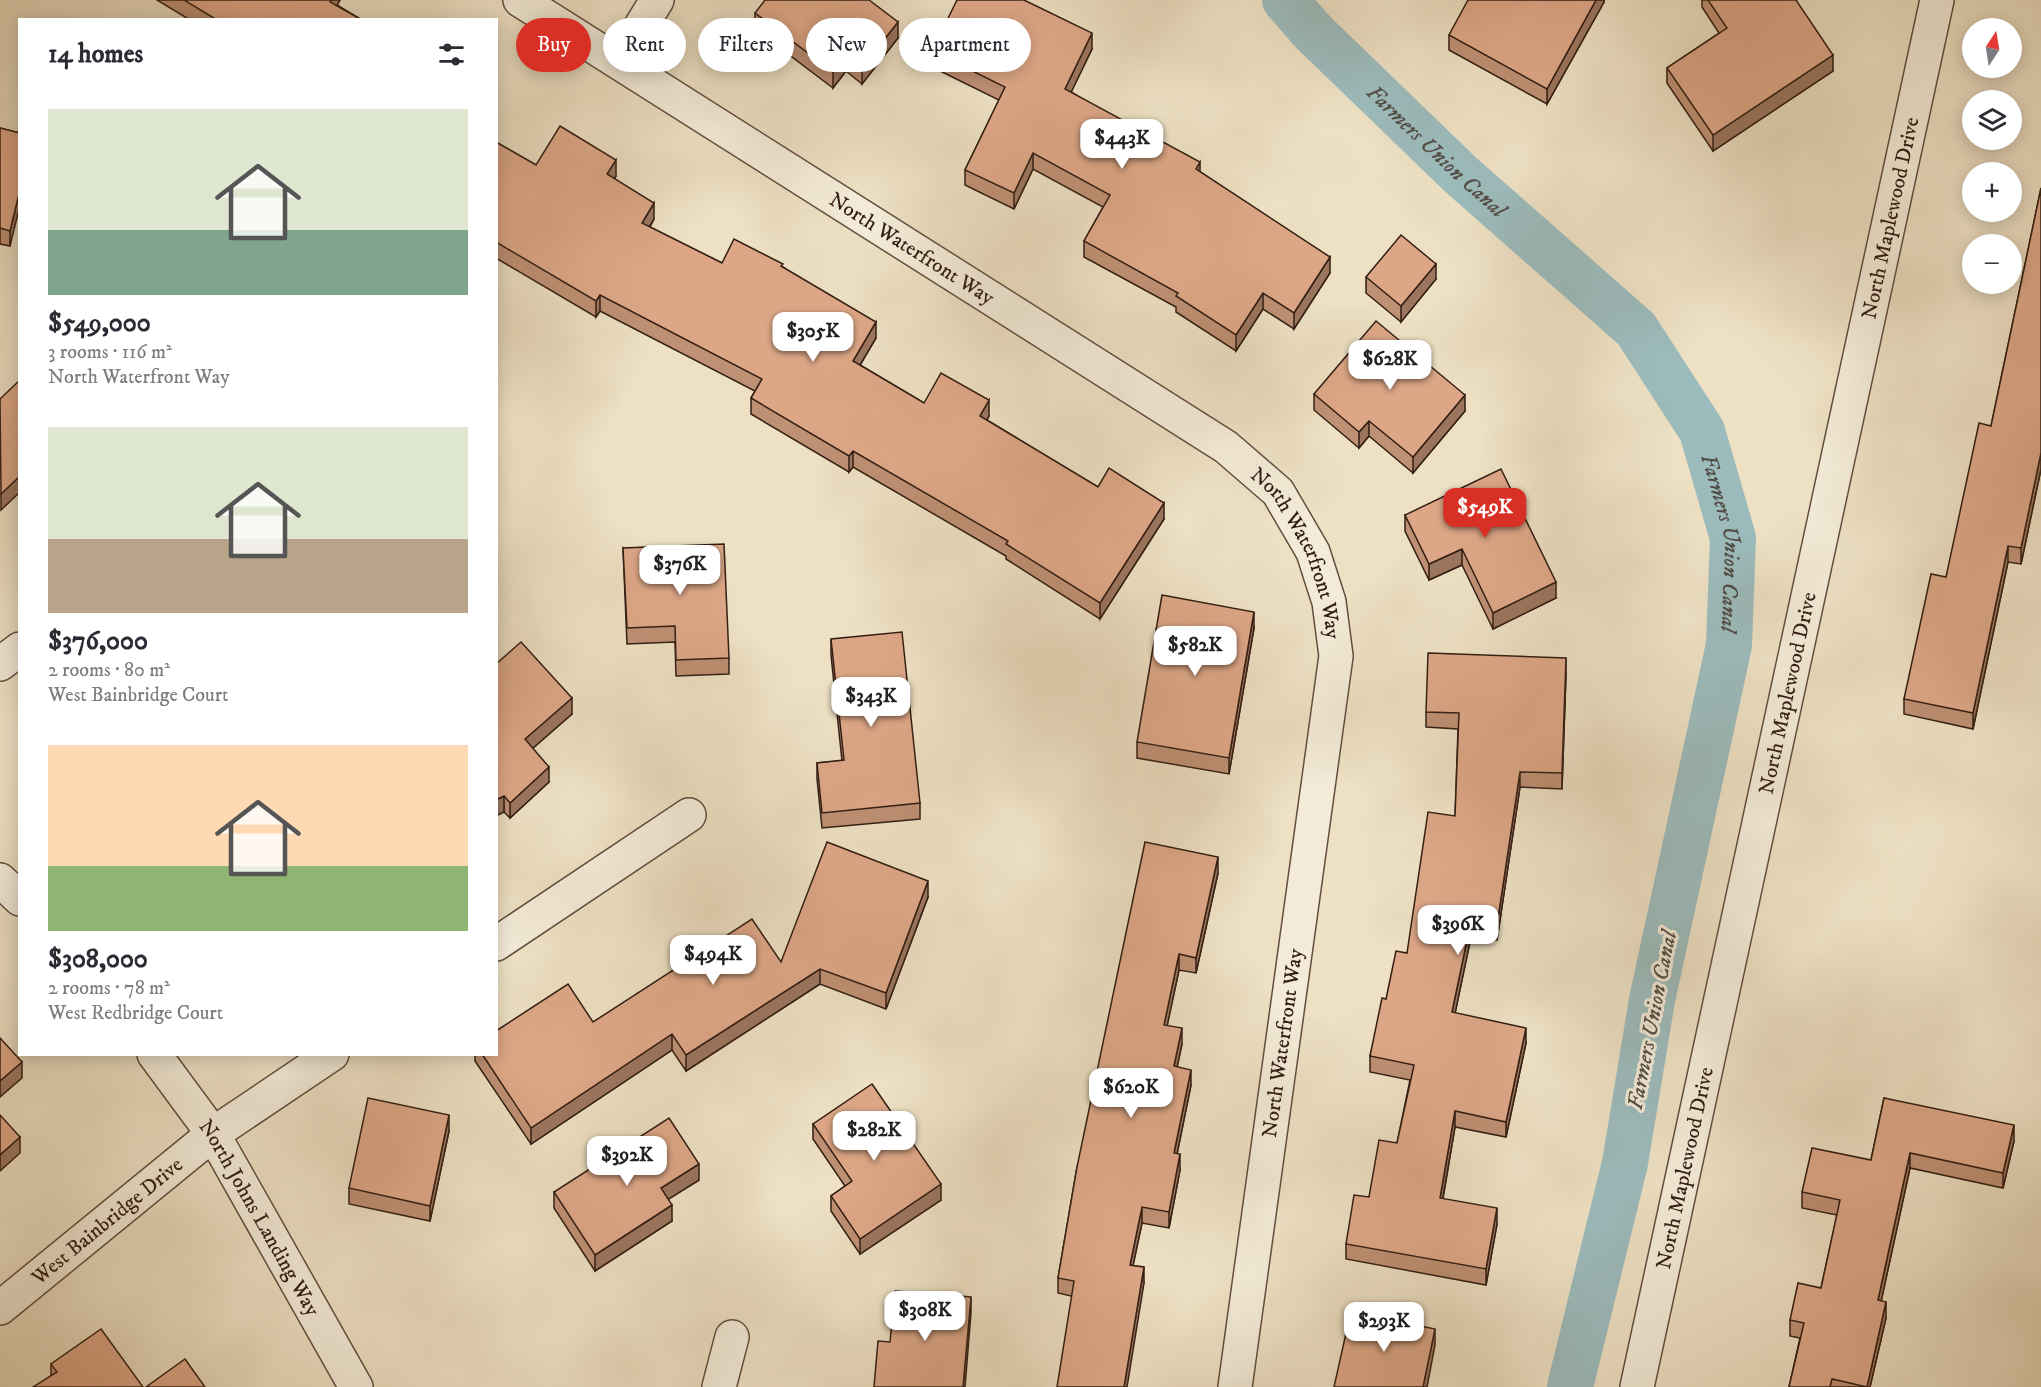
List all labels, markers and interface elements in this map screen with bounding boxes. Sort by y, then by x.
chip: Buy [516,18,591,72]
chip: Rent [603,18,686,72]
chip: Filters [698,18,794,72]
chip: New [806,18,887,72]
chip: Apartment [899,18,1031,72]
north arrow [1962,18,2022,78]
map controls [1962,18,2022,294]
text: 14 homes [48,38,143,71]
icon: filters [435,38,468,71]
water label: Farmers Union Canal [1361,79,1513,225]
button: layers [1962,90,2022,150]
street label: North Maplewood Drive [1856,114,1925,322]
pin: $443K [1080,119,1164,170]
text: $443K [1094,126,1150,151]
icon: home [204,148,312,256]
button: + [1962,162,2022,222]
street label: North Waterfront Way [824,187,1000,312]
button: − [1962,234,2022,294]
text: $549,000 [48,307,151,340]
pin: $305K [771,312,855,363]
text: $305K [786,319,840,344]
text: 3 rooms · 116 m² [48,340,172,365]
pin: $628K [1348,340,1432,391]
text: $628K [1362,347,1418,372]
text: North Waterfront Way [48,365,230,390]
water label: Farmers Union Canal [1694,451,1747,635]
street label: North Waterfront Way [1245,462,1346,642]
icon: home [204,466,312,574]
pin: $549K [1443,488,1527,539]
text: $549K [1457,495,1513,520]
pin: $376K [638,545,722,596]
text: $376K [653,552,707,577]
street label: North Maplewood Drive [1754,589,1823,797]
text: $376,000 [48,625,148,658]
pin: $582K [1153,626,1237,677]
text: $582K [1168,633,1222,658]
text: 2 rooms · 80 m² [48,658,170,683]
pin: $343K [829,677,913,728]
text: West Bainbridge Court [48,683,228,708]
text: $343K [845,684,897,709]
icon: home [204,784,312,892]
pin: $396K [1416,905,1500,956]
text: $396K [1432,912,1484,937]
water label: Farmers Union Canal [1622,926,1683,1112]
pin: $494K [671,935,755,986]
text: $494K [684,942,742,967]
text: $308,000 [48,943,148,976]
street label: North Waterfront Way [1257,946,1309,1139]
text: 2 rooms · 78 m² [48,976,170,1001]
text: West Redbridge Court [48,1001,223,1026]
street label: North Maplewood Drive [1651,1064,1720,1272]
pin: $620K [1089,1068,1173,1119]
text: $620K [1103,1075,1159,1100]
pin: $282K [832,1111,916,1162]
street label: North Johns Landing Way [193,1114,326,1322]
text: $282K [847,1118,901,1143]
pin: $392K [585,1136,669,1187]
text: $392K [601,1143,653,1168]
street label: West Bainbridge Drive [26,1152,189,1292]
pin: $308K [883,1291,967,1342]
text: $308K [898,1298,952,1323]
pin: $293K [1342,1302,1426,1353]
text: $293K [1358,1309,1410,1334]

